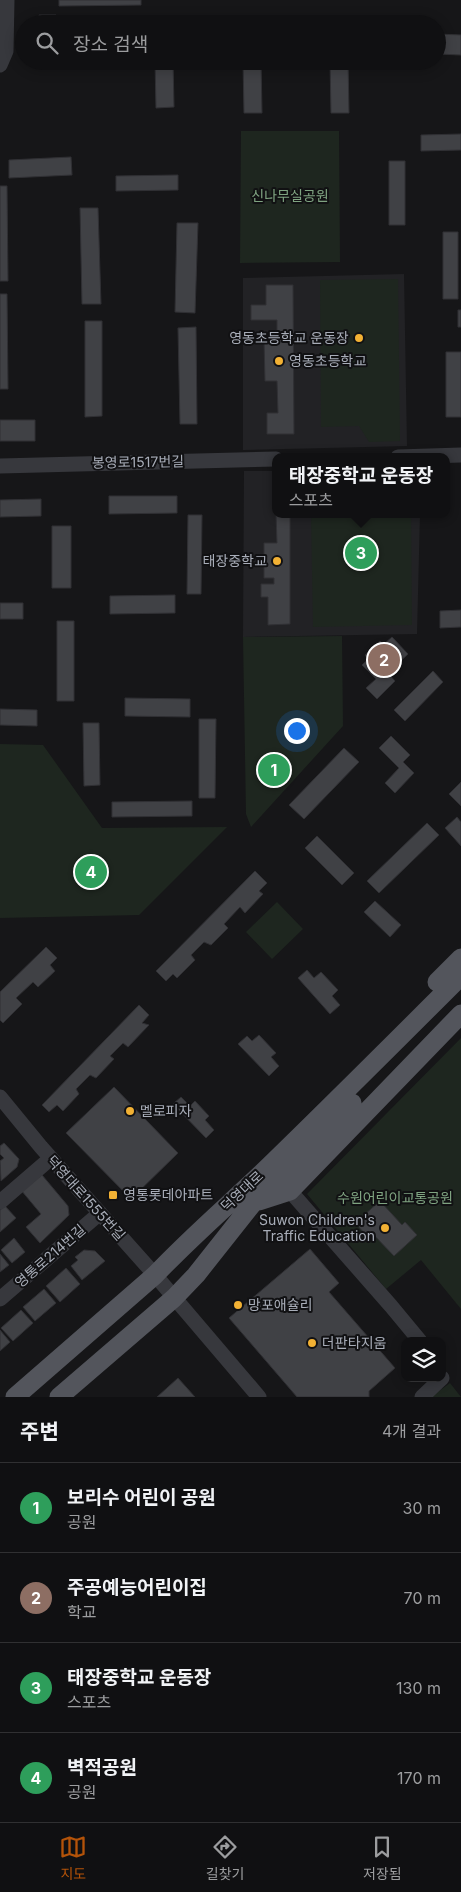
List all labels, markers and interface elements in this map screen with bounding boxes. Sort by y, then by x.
search box [15,15,446,70]
icon: search [33,29,61,57]
text: 장소 검색 [73,33,148,56]
park label: 신나무실공원 [251,187,329,204]
place label: 영동초등학교 운동장 [229,329,349,346]
marker: 영동초등학교 운동장 [353,332,365,344]
place label: 영동초등학교 [289,352,366,369]
marker: 영동초등학교 [273,355,285,367]
street label: 봉영로1517번길 [92,452,184,471]
popup [272,453,450,518]
text: 태장중학교 운동장 [289,464,433,487]
text: 스포츠 [289,490,333,510]
pin: 3 [345,534,377,572]
place label: 태장중학교 [203,552,267,569]
marker: 태장중학교 [271,555,283,567]
pin: 2 [368,641,400,679]
your location [284,718,310,744]
pin: 1 [258,751,290,789]
pin: 4 [75,853,107,891]
place label: 멜로피자 [140,1102,192,1119]
marker: 멜로피자 [124,1105,136,1117]
street label: 덕영대로1555번길 [44,1152,129,1244]
street label: 덕영대로 [217,1167,266,1214]
place label: 영통롯데아파트 [123,1186,213,1203]
marker: 영통롯데아파트 [107,1189,119,1201]
park label: 수원어린이교통공원 [337,1189,453,1206]
place label: Suwon Children's Traffic Education [259,1211,375,1244]
street label: 영통로214번길 [11,1220,88,1291]
marker: Suwon Children's Traffic Education [379,1222,391,1234]
place label: 망포애슐리 [248,1296,312,1313]
marker: 망포애슐리 [232,1299,244,1311]
place label: 더판타지움 [322,1334,387,1351]
marker: 더판타지움 [306,1337,318,1349]
map controls [401,1337,446,1382]
button: layers [401,1337,446,1382]
text: 주변 [20,1419,59,1444]
text: 4개 결과 [382,1421,441,1441]
text: 보리수 어린이 공원 [67,1486,216,1509]
text: 1 [33,1498,39,1518]
text: 30 m [403,1498,441,1518]
text: 공원 [67,1512,96,1532]
text: 주공예능어린이집 [67,1576,207,1599]
text: 2 [31,1588,41,1608]
text: 70 m [404,1588,441,1608]
text: 학교 [67,1602,96,1622]
text: 태장중학교 운동장 [67,1666,211,1689]
text: 3 [31,1678,41,1698]
text: 130 m [396,1678,441,1698]
text: 스포츠 [67,1692,111,1712]
text: 벽적공원 [67,1756,137,1779]
text: 4 [31,1768,41,1788]
text: 170 m [397,1768,441,1788]
text: 공원 [67,1782,96,1802]
tab: 지도 [59,1833,87,1883]
tab: 길찾기 [206,1833,244,1883]
tab: 저장됨 [363,1833,402,1883]

